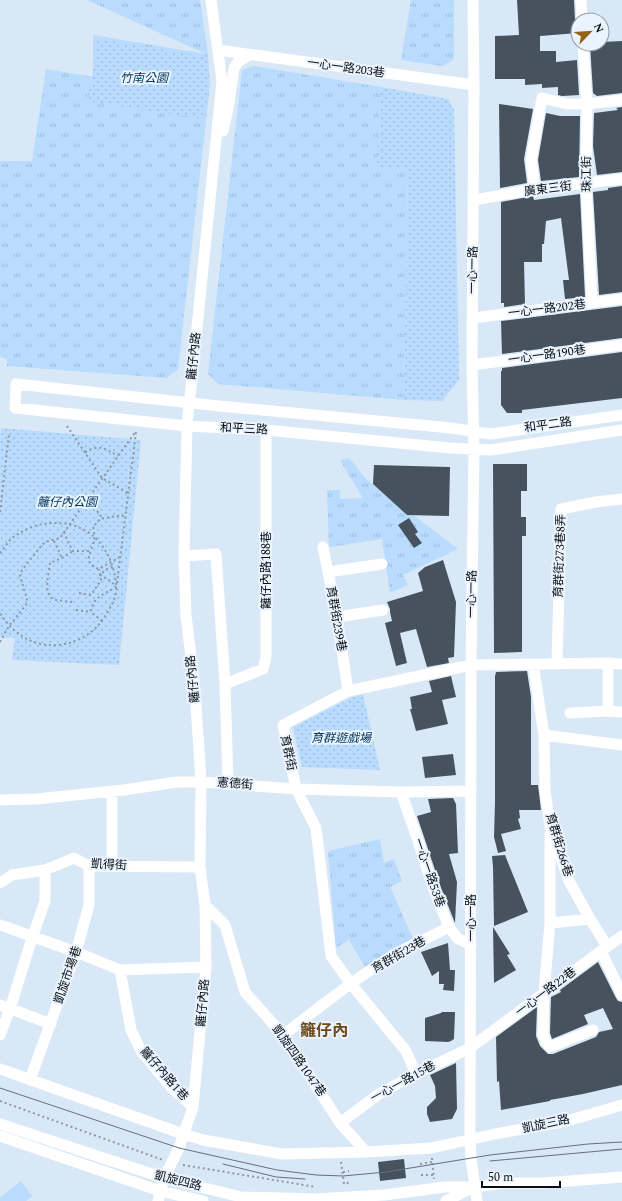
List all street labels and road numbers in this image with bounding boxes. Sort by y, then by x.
street label: 一心一路203巷 [306,53,386,83]
street label: 珠江街 [577,156,597,192]
street label: 廣東三街 [523,177,573,201]
street label: 一心一路 [463,246,483,294]
street label: 一心一路202巷 [507,295,587,323]
street label: 籬仔內路 [182,331,206,381]
street label: 一心一路190巷 [507,340,587,370]
street label: 和平二路 [523,412,573,438]
street label: 和平三路 [220,418,268,440]
street label: 育群街273巷8弄 [549,514,571,598]
street label: 籬仔內路188巷 [257,531,276,609]
street label: 一心一路 [462,570,482,618]
street label: 育群街239巷 [321,585,351,653]
street label: 籬仔內路 [181,654,205,704]
street label: 育群街 [275,733,301,773]
street label: 憲德街 [216,773,254,795]
street label: 育群街266巷 [540,811,578,879]
street label: 一心一路53巷 [408,836,450,910]
street label: 凱得街 [91,855,127,875]
street label: 一心一路 [462,894,481,942]
street label: 育群街23巷 [368,932,430,978]
street label: 凱旋市場巷 [49,944,87,1006]
street label: 一心一路22巷 [512,963,580,1021]
street label: 籬仔內路 [191,978,215,1028]
street label: 凱旋四路1047巷 [267,1021,331,1101]
street label: 籬仔內路1巷 [135,1043,193,1105]
street label: 一心一路15巷 [367,1056,439,1108]
street label: 凱旋三路 [521,1110,571,1138]
street label: 凱旋四路 [152,1166,204,1196]

